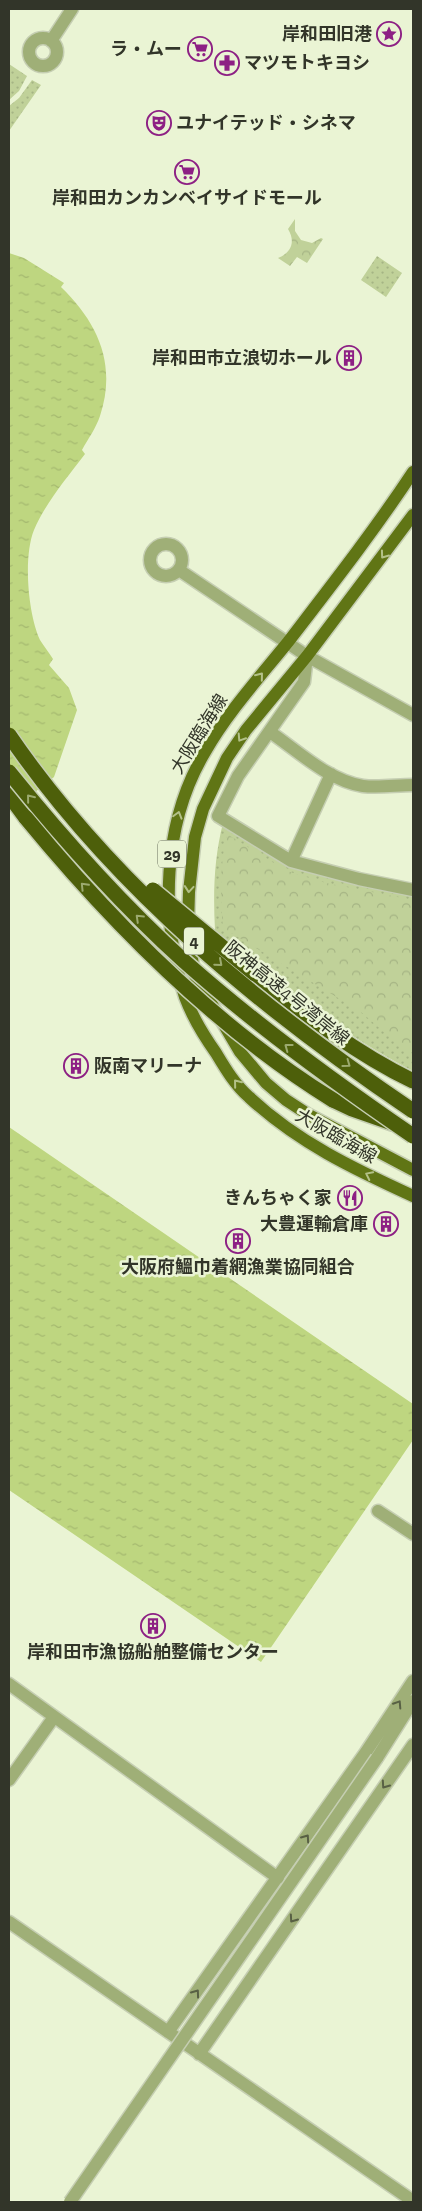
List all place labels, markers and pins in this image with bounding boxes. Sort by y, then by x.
place icon: 岸和田旧港 [376,21,402,47]
place label: 岸和田旧港 [282,23,372,45]
supermarket icon: ラ・ムー [187,36,213,62]
place label: ラ・ムー [110,38,182,60]
pharmacy icon: マツモトキヨシ [214,50,240,76]
place label: マツモトキヨシ [244,52,370,74]
theatre icon: ユナイテッド・シネマ [146,110,172,136]
place label: ユナイテッド・シネマ [176,112,356,134]
supermarket icon: 岸和田カンカンベイサイドモール [174,159,200,185]
place label: 岸和田カンカンベイサイドモール [52,187,322,209]
building icon: 岸和田市立浪切ホール [336,345,362,371]
place label: 岸和田市立浪切ホール [152,347,332,369]
building icon: 阪南マリーナ [63,1053,89,1079]
place label: 阪南マリーナ [94,1055,202,1077]
restaurant icon: きんちゃく家 [337,1185,363,1211]
place label: きんちゃく家 [224,1187,332,1209]
building icon: 大豊運輸倉庫 [373,1211,399,1237]
place label: 大豊運輸倉庫 [260,1213,368,1235]
building icon: 大阪府鰮巾着網漁業協同組合 [225,1228,251,1254]
place label: 大阪府鰮巾着網漁業協同組合 [121,1256,355,1278]
building icon: 岸和田市漁協船舶整備センター [140,1613,166,1639]
place label: 岸和田市漁協船舶整備センター [27,1641,279,1663]

